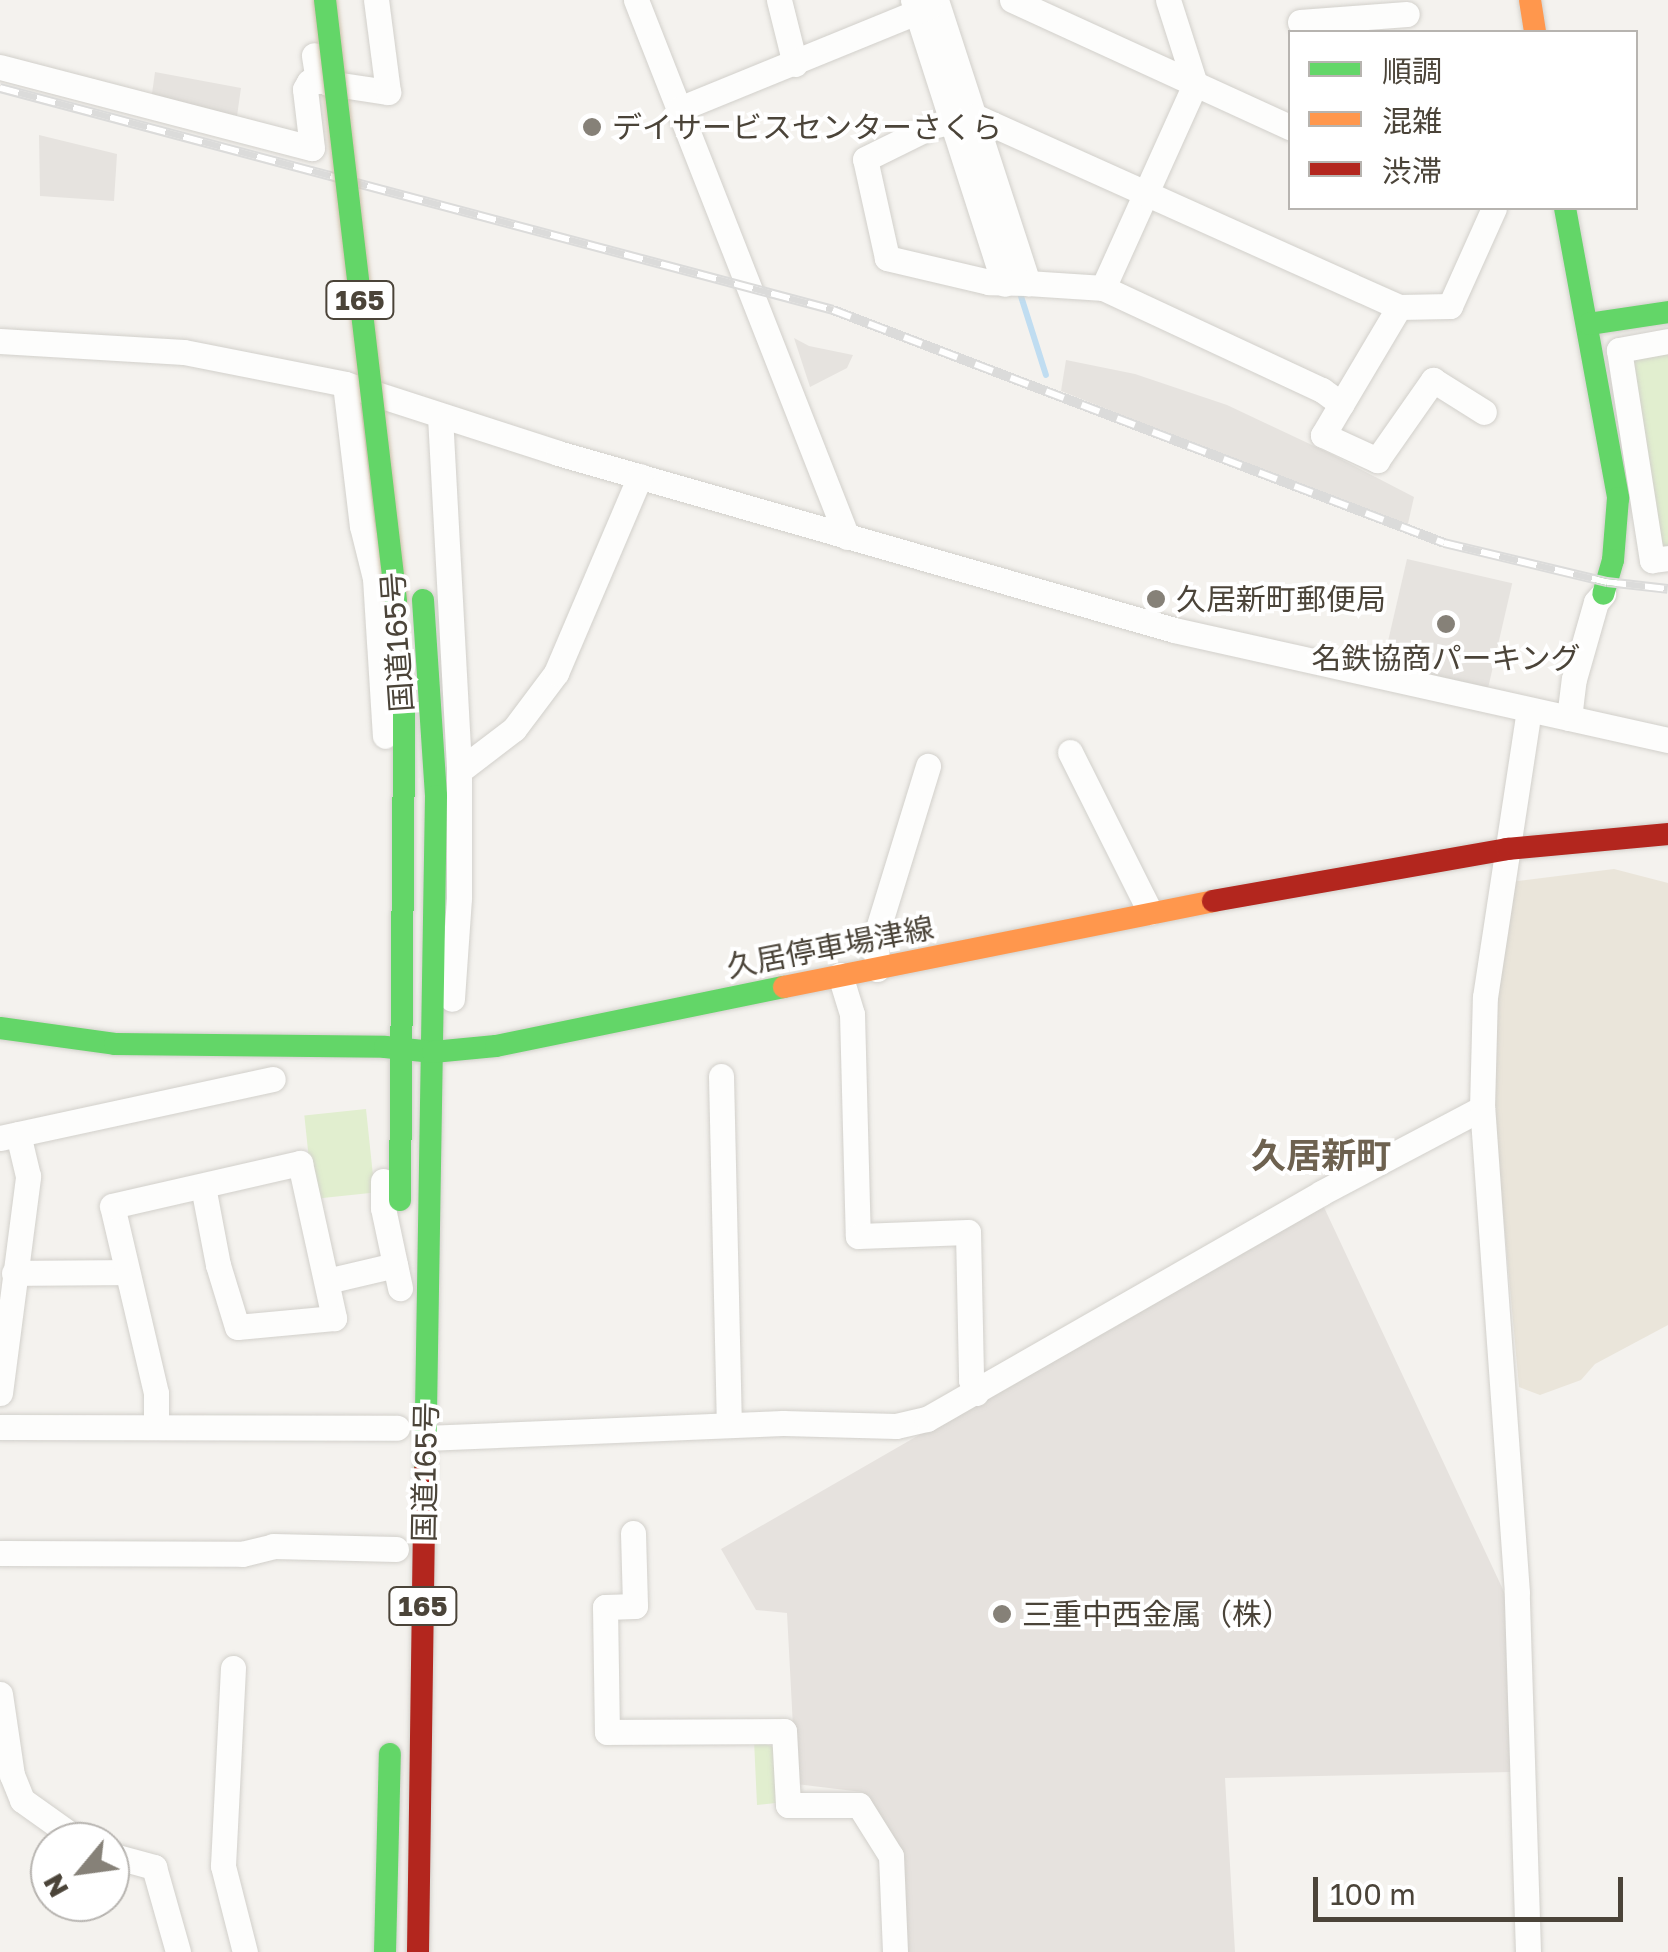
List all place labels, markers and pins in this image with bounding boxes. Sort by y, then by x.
place label: デイサービスセンターさくら [612,109,1002,145]
marker: デイサービスセンターさくら [581,116,603,138]
place label: 久居新町郵便局 [1176,581,1386,617]
marker: 久居新町郵便局 [1145,588,1167,610]
marker: 名鉄協商パーキング [1435,613,1457,635]
place label: 名鉄協商パーキング [1311,640,1581,676]
place label: 三重中西金属（株） [1022,1596,1292,1632]
marker: 三重中西金属（株） [991,1603,1013,1625]

